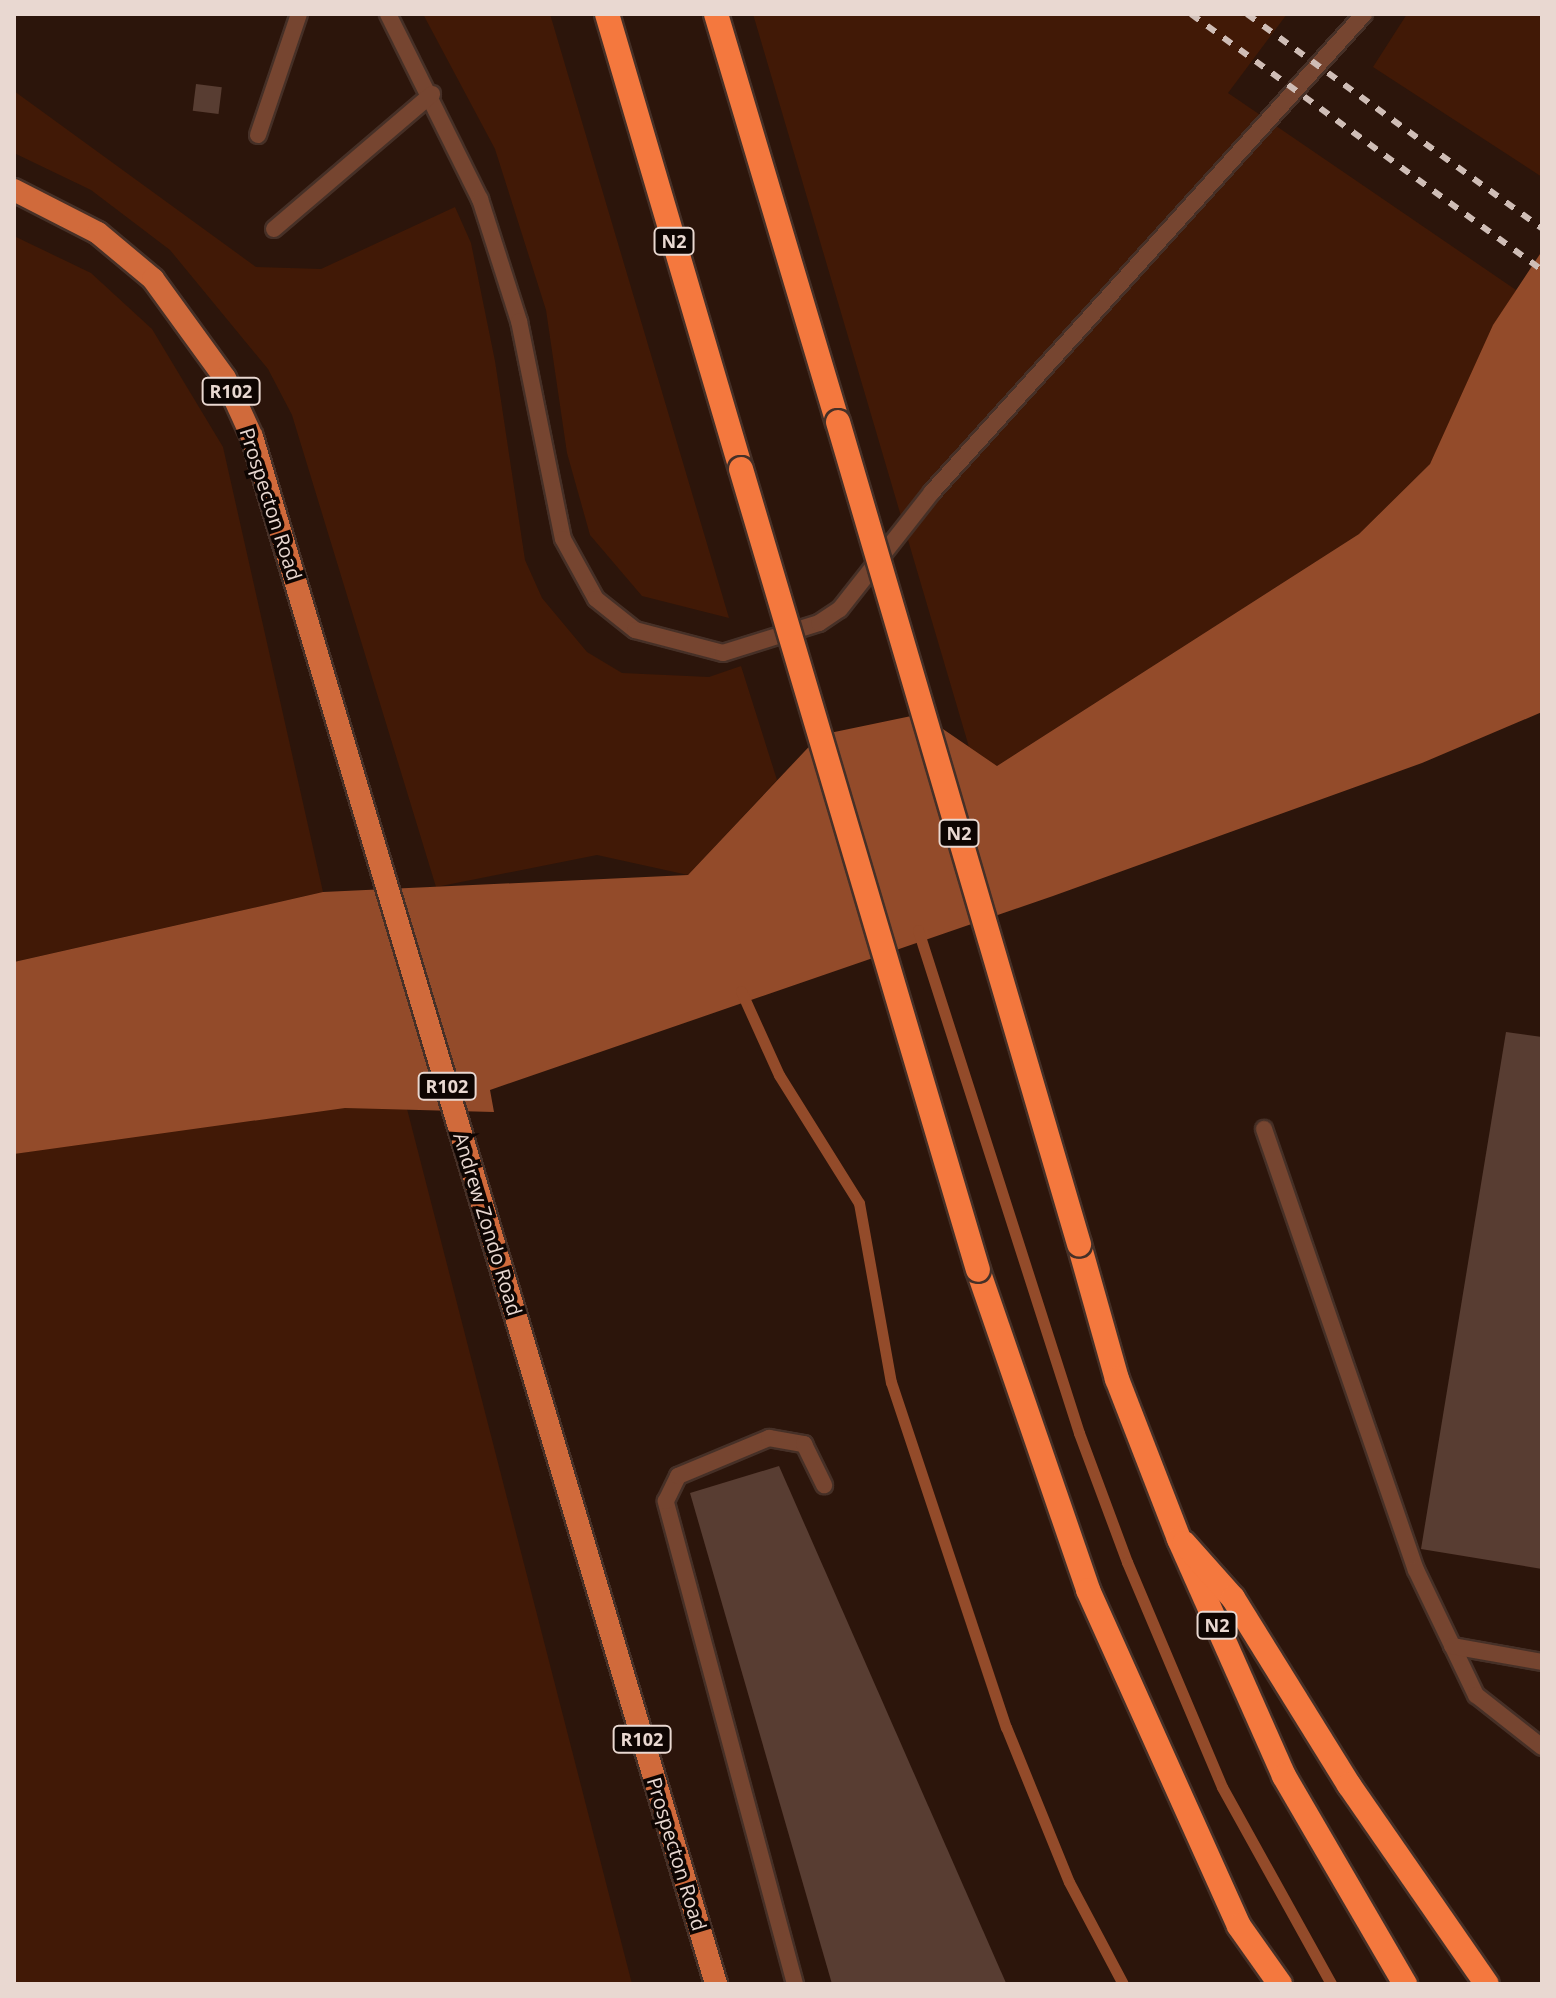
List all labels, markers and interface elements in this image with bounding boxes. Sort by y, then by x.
road number: N2 [652,227,696,255]
road number: R102 [201,377,261,405]
street label: Prospecton Road [235,425,307,583]
road number: N2 [937,819,981,847]
road number: R102 [417,1072,477,1100]
street label: Andrew Zondo Road [449,1130,527,1318]
road number: N2 [1195,1611,1239,1639]
road number: R102 [612,1725,672,1753]
street label: Prospecton Road [642,1774,712,1934]

